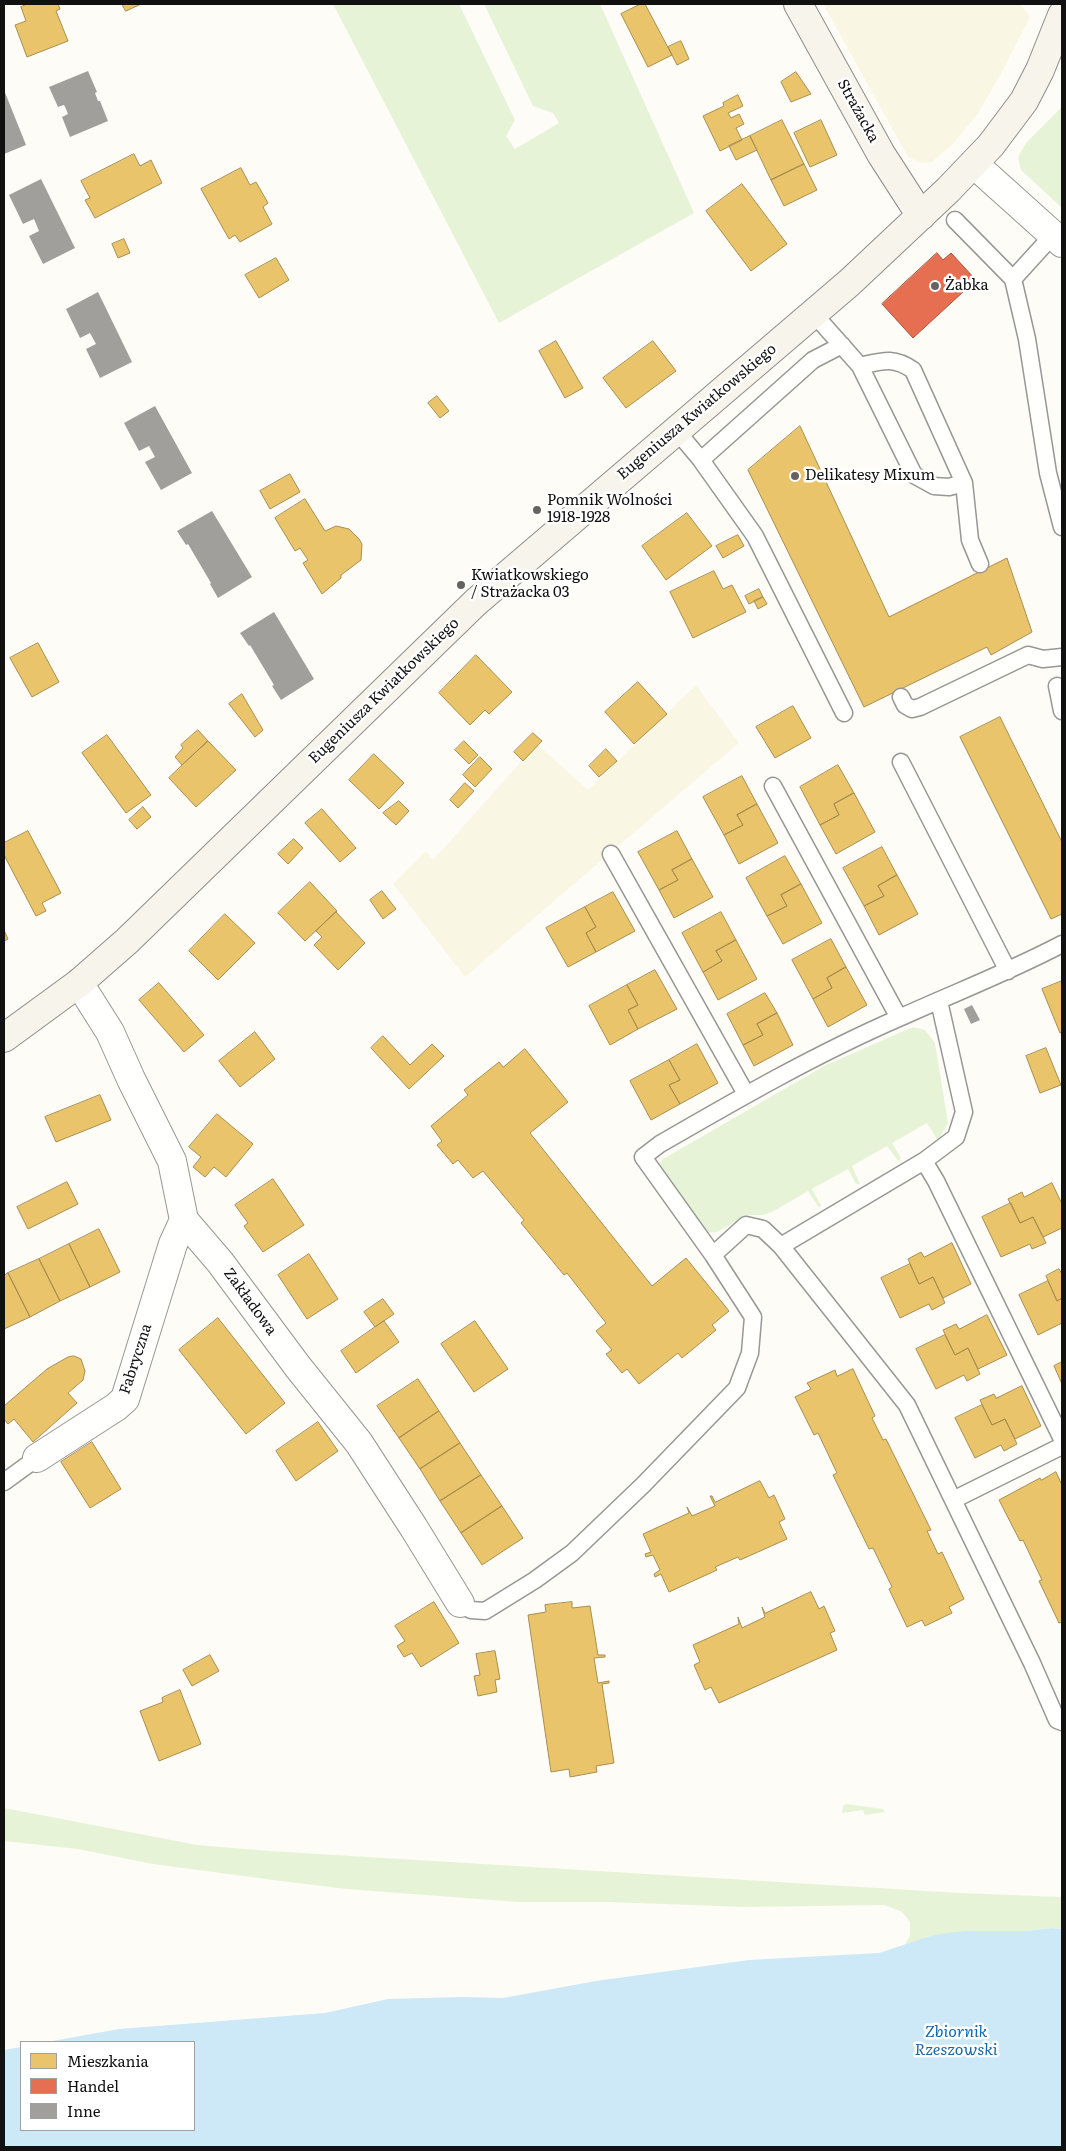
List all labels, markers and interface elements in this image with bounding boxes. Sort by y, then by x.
street label: Strażacka [833,76,883,146]
place label: Żabka [945,277,989,295]
marker: Żabka [929,280,941,292]
street label: Eugeniusza Kwiatkowskiego [614,340,780,484]
place label: Delikatesy Mixum [805,467,935,485]
marker: Delikatesy Mixum [789,470,801,482]
place label: Pomnik Wolności 1918-1928 [547,492,672,527]
marker: Pomnik Wolności 1918-1928 [531,504,543,516]
place label: Kwiatkowskiego / Strażacka 03 [471,567,589,602]
marker: Kwiatkowskiego / Strażacka 03 [455,579,467,591]
street label: Eugeniusza Kwiatkowskiego [305,614,463,768]
street label: Zakładowa [220,1265,280,1339]
street label: Fabryczna [116,1321,156,1397]
water label: Zbiornik Rzeszowski [915,2022,997,2060]
legend [20,2041,195,2131]
text: Mieszkania [67,2049,149,2072]
text: Handel [67,2074,119,2097]
text: Inne [67,2099,101,2122]

